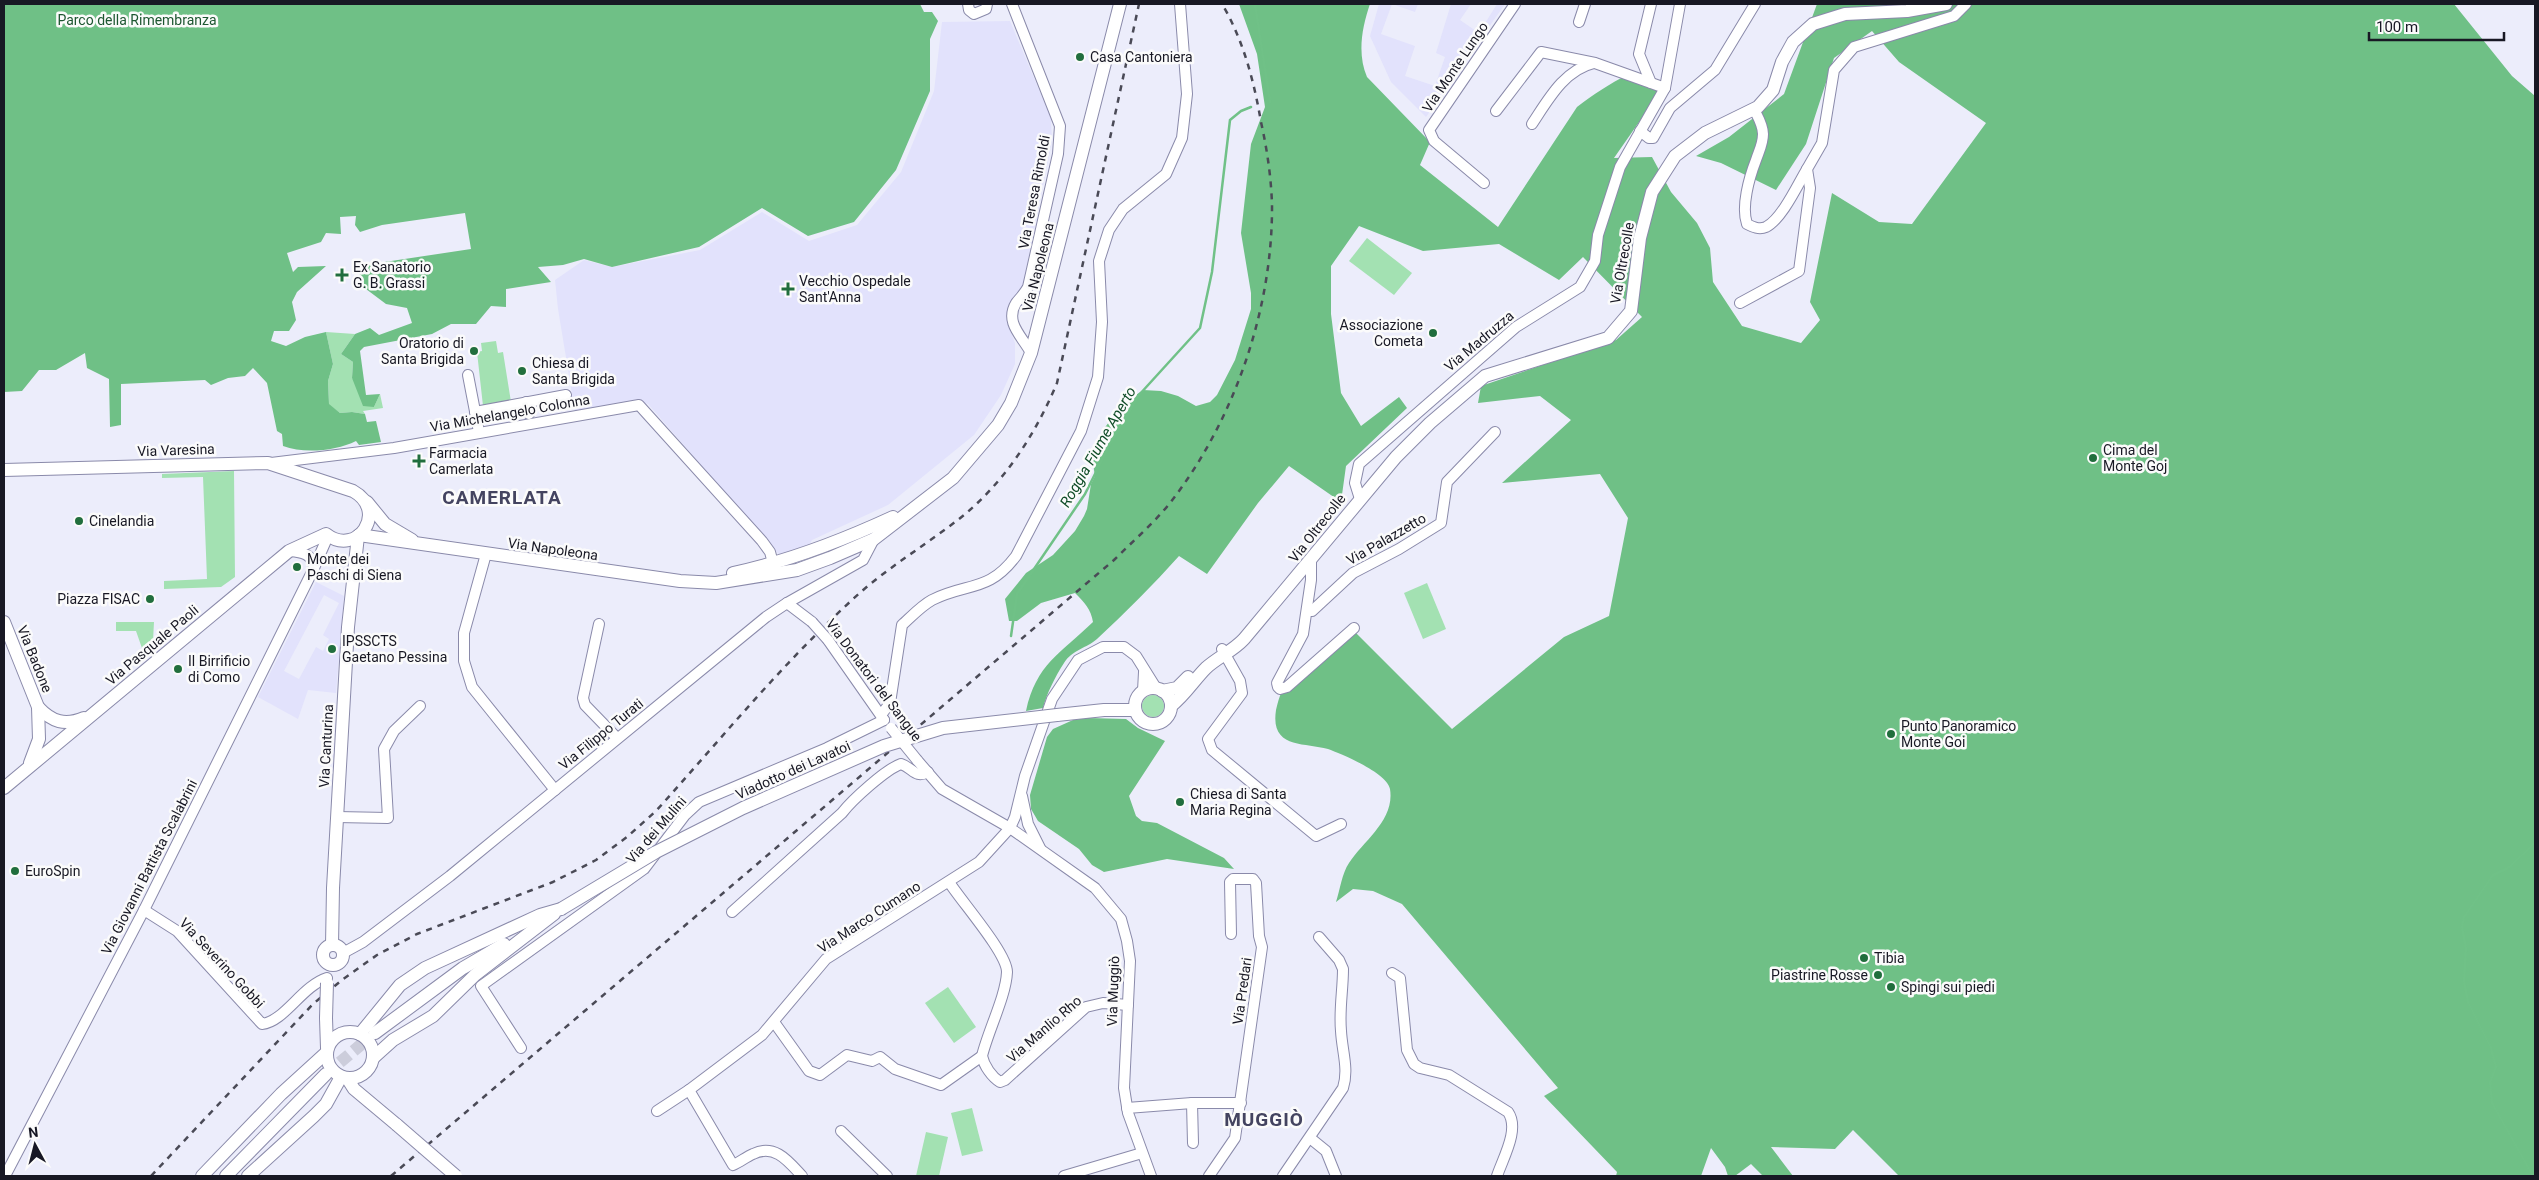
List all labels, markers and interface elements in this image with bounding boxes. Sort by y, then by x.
scale bar [2369,10,2504,42]
park label: Parco della Rimembranza [57,12,217,28]
text: 100 m [2376,18,2418,36]
street label: Via Monte Lungo [1419,19,1491,115]
place label: Casa Cantoniera [1090,49,1193,65]
marker: Casa Cantoniera [1074,51,1086,63]
street label: Via Teresa Rimoldi [1015,134,1053,250]
street label: Via Napoleona [1019,221,1057,313]
street label: Via Oltrecolle [1607,221,1637,305]
place label: Ex Sanatorio G. B. Grassi [353,259,431,291]
marker: Ex Sanatorio G. B. Grassi [335,268,349,282]
place label: Vecchio Ospedale Sant'Anna [799,273,911,305]
marker: Vecchio Ospedale Sant'Anna [781,282,795,296]
street label: Via Madruzza [1441,308,1517,374]
place label: Associazione Cometa [1340,317,1423,349]
marker: Associazione Cometa [1427,327,1439,339]
place label: Oratorio di Santa Brigida [381,335,464,367]
marker: Oratorio di Santa Brigida [468,345,480,357]
place label: Chiesa di Santa Brigida [532,355,615,387]
marker: Chiesa di Santa Brigida [516,365,528,377]
water label: Roggia Fiume Aperto [1056,384,1140,510]
street label: Via Michelangelo Colonna [429,391,591,435]
street label: Via Varesina [137,441,215,459]
place label: Cima del Monte Goj [2103,442,2167,474]
place label: Farmacia Camerlata [429,445,493,477]
marker: Cima del Monte Goj [2087,452,2099,464]
marker: Farmacia Camerlata [413,455,425,467]
district label: CAMERLATA [442,486,562,509]
street label: Via Oltrecolle [1285,491,1349,565]
street label: Via Palazzetto [1343,510,1429,568]
place label: Cinelandia [89,513,154,529]
marker: Cinelandia [73,515,85,527]
street label: Via Napoleona [507,535,599,563]
place label: Monte dei Paschi di Siena [307,551,402,583]
marker: Monte dei Paschi di Siena [291,561,303,573]
place label: Piazza FISAC [57,591,140,607]
marker: Piazza FISAC [144,593,156,605]
street label: Via Pasquale Paoli [103,602,201,688]
street label: Via Donatori del Sangue [823,616,925,744]
street label: Via Badone [14,623,56,695]
place label: IPSSCTS Gaetano Pessina [342,633,447,665]
marker: IPSSCTS Gaetano Pessina [326,643,338,655]
place label: Il Birrificio di Como [188,653,250,685]
marker: Il Birrificio di Como [172,663,184,675]
street label: Via Filippo Turati [556,695,646,773]
street label: Via Canturina [316,704,336,788]
place label: Punto Panoramico Monte Goi [1901,718,2016,750]
marker: Punto Panoramico Monte Goi [1885,728,1897,740]
street label: Viadotto dei Lavatoi [733,738,853,802]
street label: Via Giovanni Battista Scalabrini [98,777,200,957]
place label: Chiesa di Santa Maria Regina [1190,786,1287,818]
street label: Via dei Mulini [623,793,689,867]
marker: Chiesa di Santa Maria Regina [1174,796,1186,808]
place label: EuroSpin [25,863,80,879]
marker: EuroSpin [9,865,21,877]
street label: Via Marco Cumano [815,878,923,956]
street label: Via Severino Gobbi [176,915,268,1011]
place label: Tibia [1874,950,1905,966]
marker: Tibia [1858,952,1870,964]
street label: Via Muggiò [1104,956,1122,1026]
street label: Via Predari [1229,956,1255,1026]
place label: Piastrine Rosse [1771,967,1868,983]
marker: Piastrine Rosse [1872,969,1884,981]
place label: Spingi sui piedi [1901,979,1995,995]
marker: Spingi sui piedi [1885,981,1897,993]
street label: Via Manlio Rho [1003,992,1085,1066]
district label: MUGGIÒ [1224,1108,1304,1131]
north arrow [10,1120,60,1170]
text: N [28,1124,39,1141]

